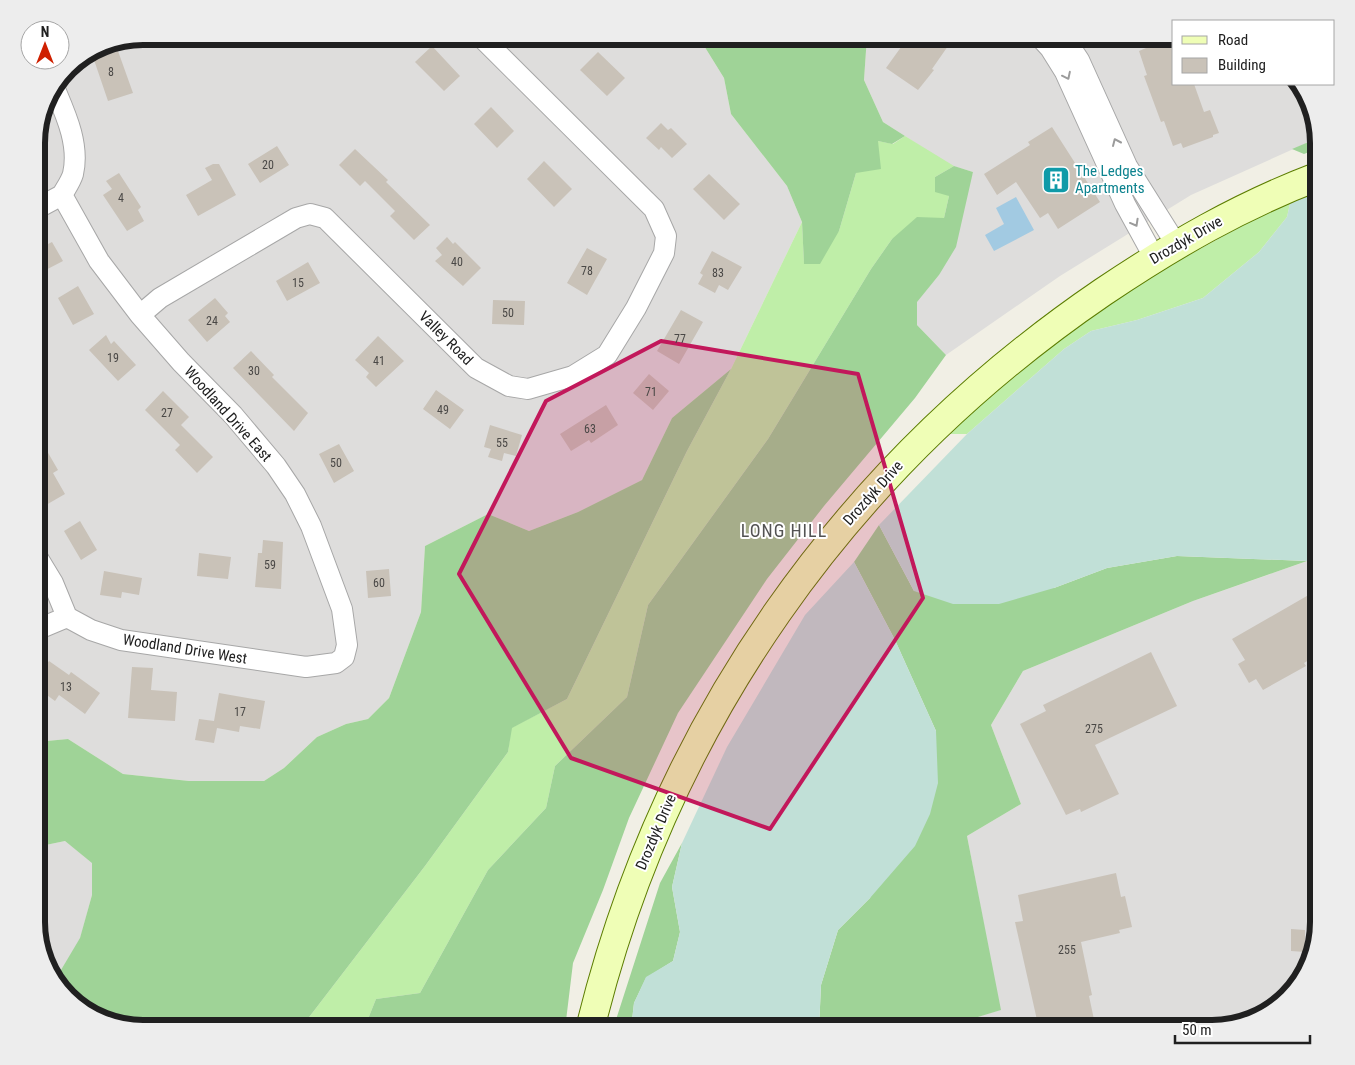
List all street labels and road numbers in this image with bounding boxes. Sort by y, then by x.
street label: Drozdyk Drive [1147,212,1225,268]
street label: Valley Road [415,307,477,369]
street label: Woodland Drive East [181,363,275,465]
street label: Drozdyk Drive [839,457,907,529]
street label: Woodland Drive West [122,630,248,668]
street label: Drozdyk Drive [632,791,680,873]

